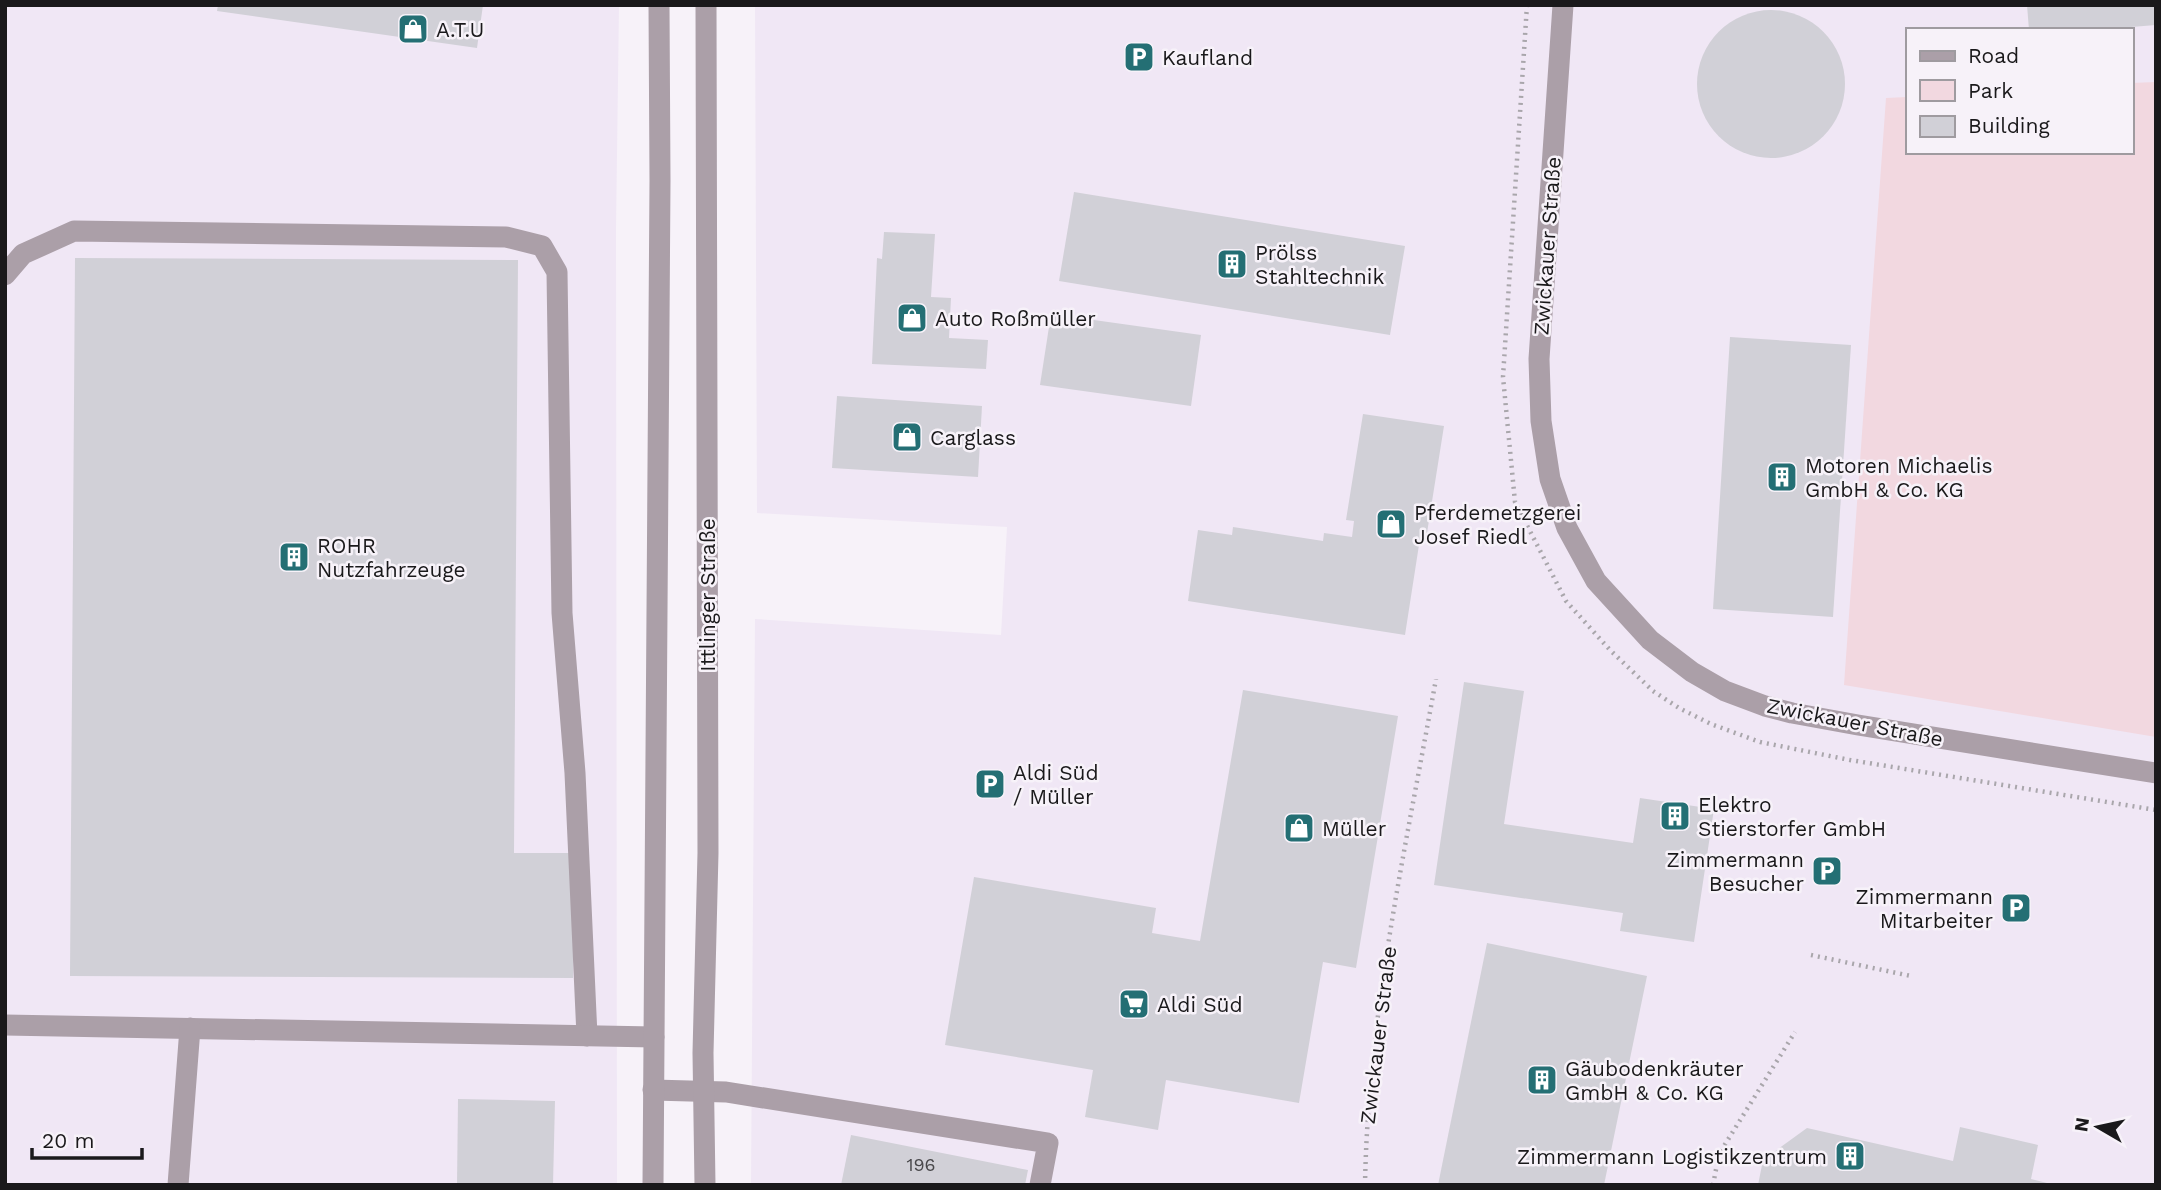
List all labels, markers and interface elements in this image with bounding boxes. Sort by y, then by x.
shop icon: A.T.U [396,12,430,46]
place label: A.T.U [436,17,484,42]
legend [1906,28,2133,154]
parking icon: Kaufland [1122,40,1156,74]
text: Road [1968,43,2019,68]
place label: Kaufland [1162,45,1253,70]
text: Park [1968,78,2013,103]
text: Building [1968,113,2050,138]
street label: Zwickauer Straße [1528,156,1566,336]
place label: Prölss Stahltechnik [1255,240,1384,289]
building icon: Prölss Stahltechnik [1215,247,1249,281]
shop icon: Auto Roßmüller [895,301,929,335]
place label: Auto Roßmüller [935,306,1096,331]
shop icon: Carglass [890,420,924,454]
place label: Carglass [930,425,1016,450]
place label: Motoren Michaelis GmbH & Co. KG [1805,453,1992,502]
building icon: Motoren Michaelis GmbH & Co. KG [1765,460,1799,494]
place label: Pferdemetzgerei Josef Riedl [1414,500,1581,549]
shop icon: Pferdemetzgerei Josef Riedl [1374,507,1408,541]
street label: Ittlinger Straße [695,518,720,672]
place label: ROHR Nutzfahrzeuge [317,533,466,582]
building icon: ROHR Nutzfahrzeuge [277,540,311,574]
street label: Zwickauer Straße [1765,693,1945,751]
place label: Aldi Süd / Müller [1013,760,1099,809]
parking icon: Aldi Süd / Müller [973,767,1007,801]
place label: Elektro Stierstorfer GmbH [1698,792,1886,841]
building icon: Elektro Stierstorfer GmbH [1658,799,1692,833]
shop icon: Müller [1282,811,1316,845]
place label: Müller [1322,816,1387,841]
place label: Zimmermann Besucher [1667,847,1804,896]
parking icon: Zimmermann Besucher [1810,854,1844,888]
place label: Zimmermann Mitarbeiter [1856,884,1993,933]
parking icon: Zimmermann Mitarbeiter [1999,891,2033,925]
street label: Zwickauer Straße [1355,945,1401,1125]
supermarket icon: Aldi Süd [1117,987,1151,1021]
place label: Aldi Süd [1157,992,1243,1017]
place label: Gäubodenkräuter GmbH & Co. KG [1565,1056,1744,1105]
building icon: Gäubodenkräuter GmbH & Co. KG [1525,1063,1559,1097]
north arrow [2063,1092,2133,1162]
scale bar [32,1116,142,1160]
text: N [2069,1116,2094,1133]
text: 20 m [42,1128,94,1153]
building icon: Zimmermann Logistikzentrum [1833,1139,1867,1173]
place label: Zimmermann Logistikzentrum [1517,1144,1827,1169]
house number: 196 [906,1154,936,1175]

